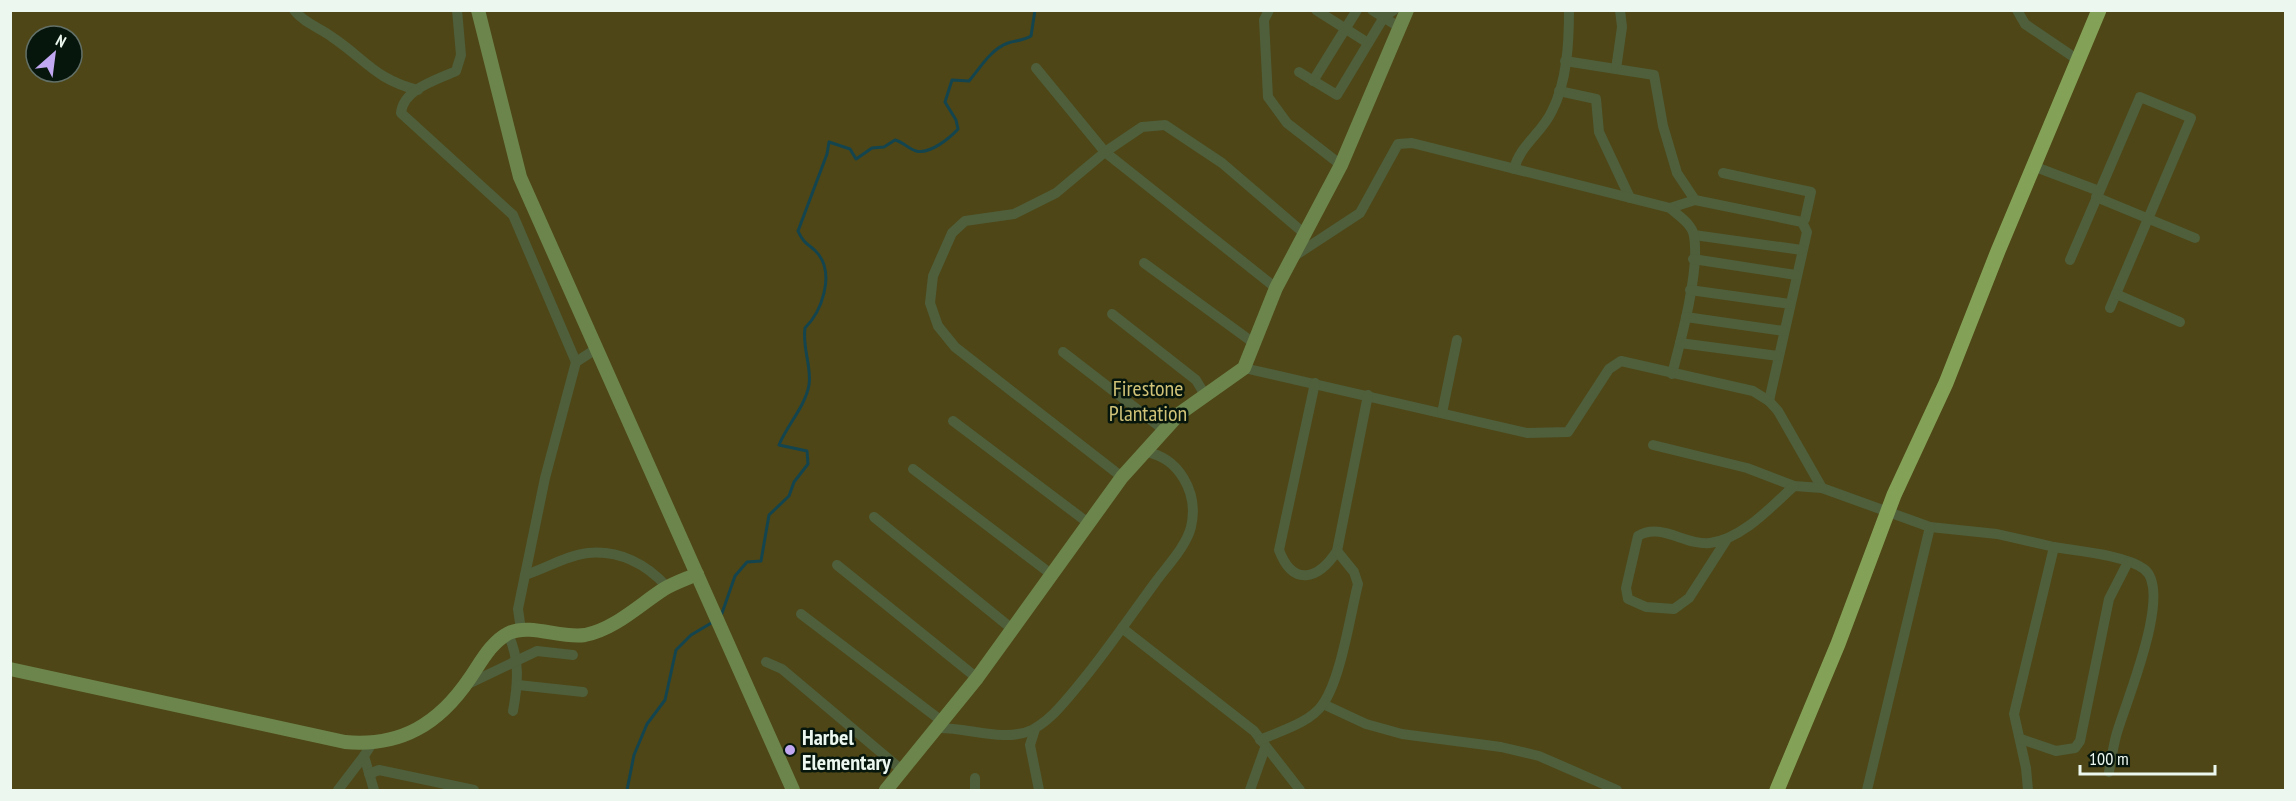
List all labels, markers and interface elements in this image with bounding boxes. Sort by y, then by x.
north arrow [24,24,84,84]
text: N [53,30,70,52]
park label: Firestone Plantation [1109,374,1187,427]
place label: Harbel Elementary [802,723,892,776]
scale bar [2080,738,2215,776]
marker: Harbel Elementary [783,743,797,757]
text: 100 m [2089,747,2129,770]

